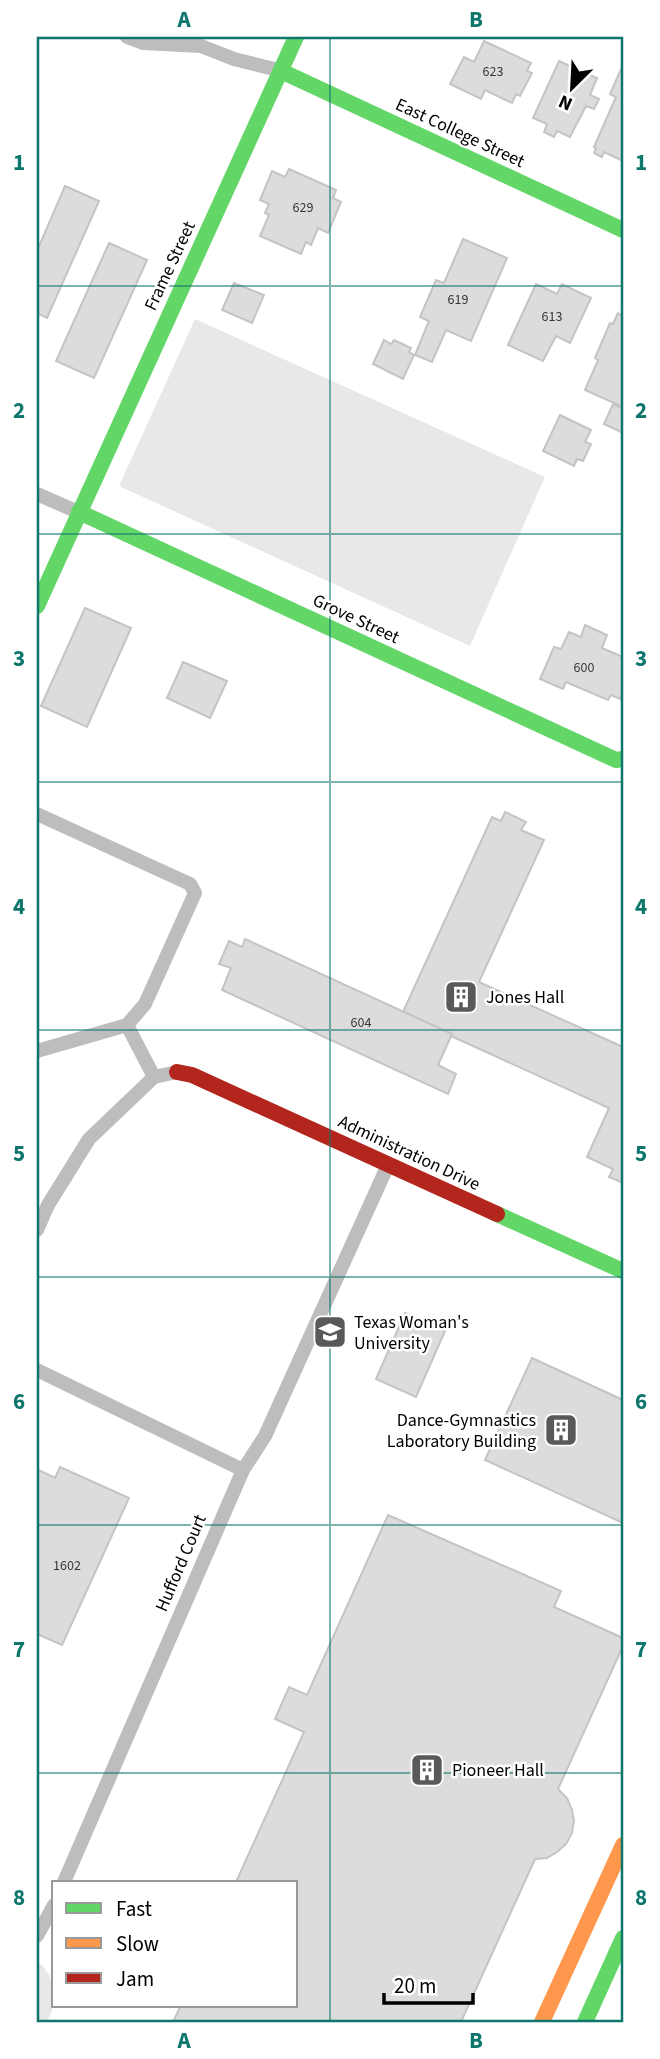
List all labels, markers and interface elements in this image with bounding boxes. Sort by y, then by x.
text: A [176,3,191,36]
text: B [469,3,483,36]
north arrow [538,52,608,122]
house number: 623 [483,62,503,82]
text: N [554,87,577,117]
street label: East College Street [391,92,529,174]
text: 1 [13,146,25,179]
text: 1 [635,146,647,179]
house number: 629 [293,198,313,218]
street label: Frame Street [138,217,202,315]
house number: 619 [448,290,468,310]
house number: 613 [542,307,562,327]
text: 2 [13,394,25,427]
text: 2 [635,394,647,427]
street label: Grove Street [309,588,403,650]
text: 3 [13,642,25,675]
text: 3 [635,642,647,675]
house number: 600 [574,658,594,678]
text: 4 [13,890,25,923]
text: 4 [635,890,647,923]
building icon: Jones Hall [442,978,480,1016]
place label: Jones Hall [486,985,564,1010]
house number: 604 [351,1013,371,1033]
street label: Administration Drive [334,1109,484,1197]
text: 5 [13,1137,25,1170]
text: 5 [635,1137,647,1170]
place label: Texas Woman's University [354,1310,469,1356]
school or university icon: Texas Woman's University [311,1313,349,1351]
text: 6 [13,1385,25,1418]
text: 6 [635,1385,647,1418]
place label: Dance-Gymnastics Laboratory Building [387,1408,536,1454]
building icon: Dance-Gymnastics Laboratory Building [542,1411,580,1449]
street label: Hufford Court [149,1511,213,1615]
house number: 1602 [53,1556,81,1576]
text: 7 [13,1633,25,1666]
text: 7 [635,1633,647,1666]
building icon: Pioneer Hall [408,1751,446,1789]
place label: Pioneer Hall [452,1758,544,1783]
text: 8 [13,1881,25,1914]
legend [52,1881,298,2007]
text: 8 [635,1881,647,1914]
text: Fast [116,1894,152,1924]
text: Slow [116,1929,159,1959]
scale bar [384,1961,473,2005]
text: Jam [116,1964,154,1994]
text: 20 m [394,1971,436,2001]
text: A [176,2024,191,2057]
text: B [469,2024,483,2057]

